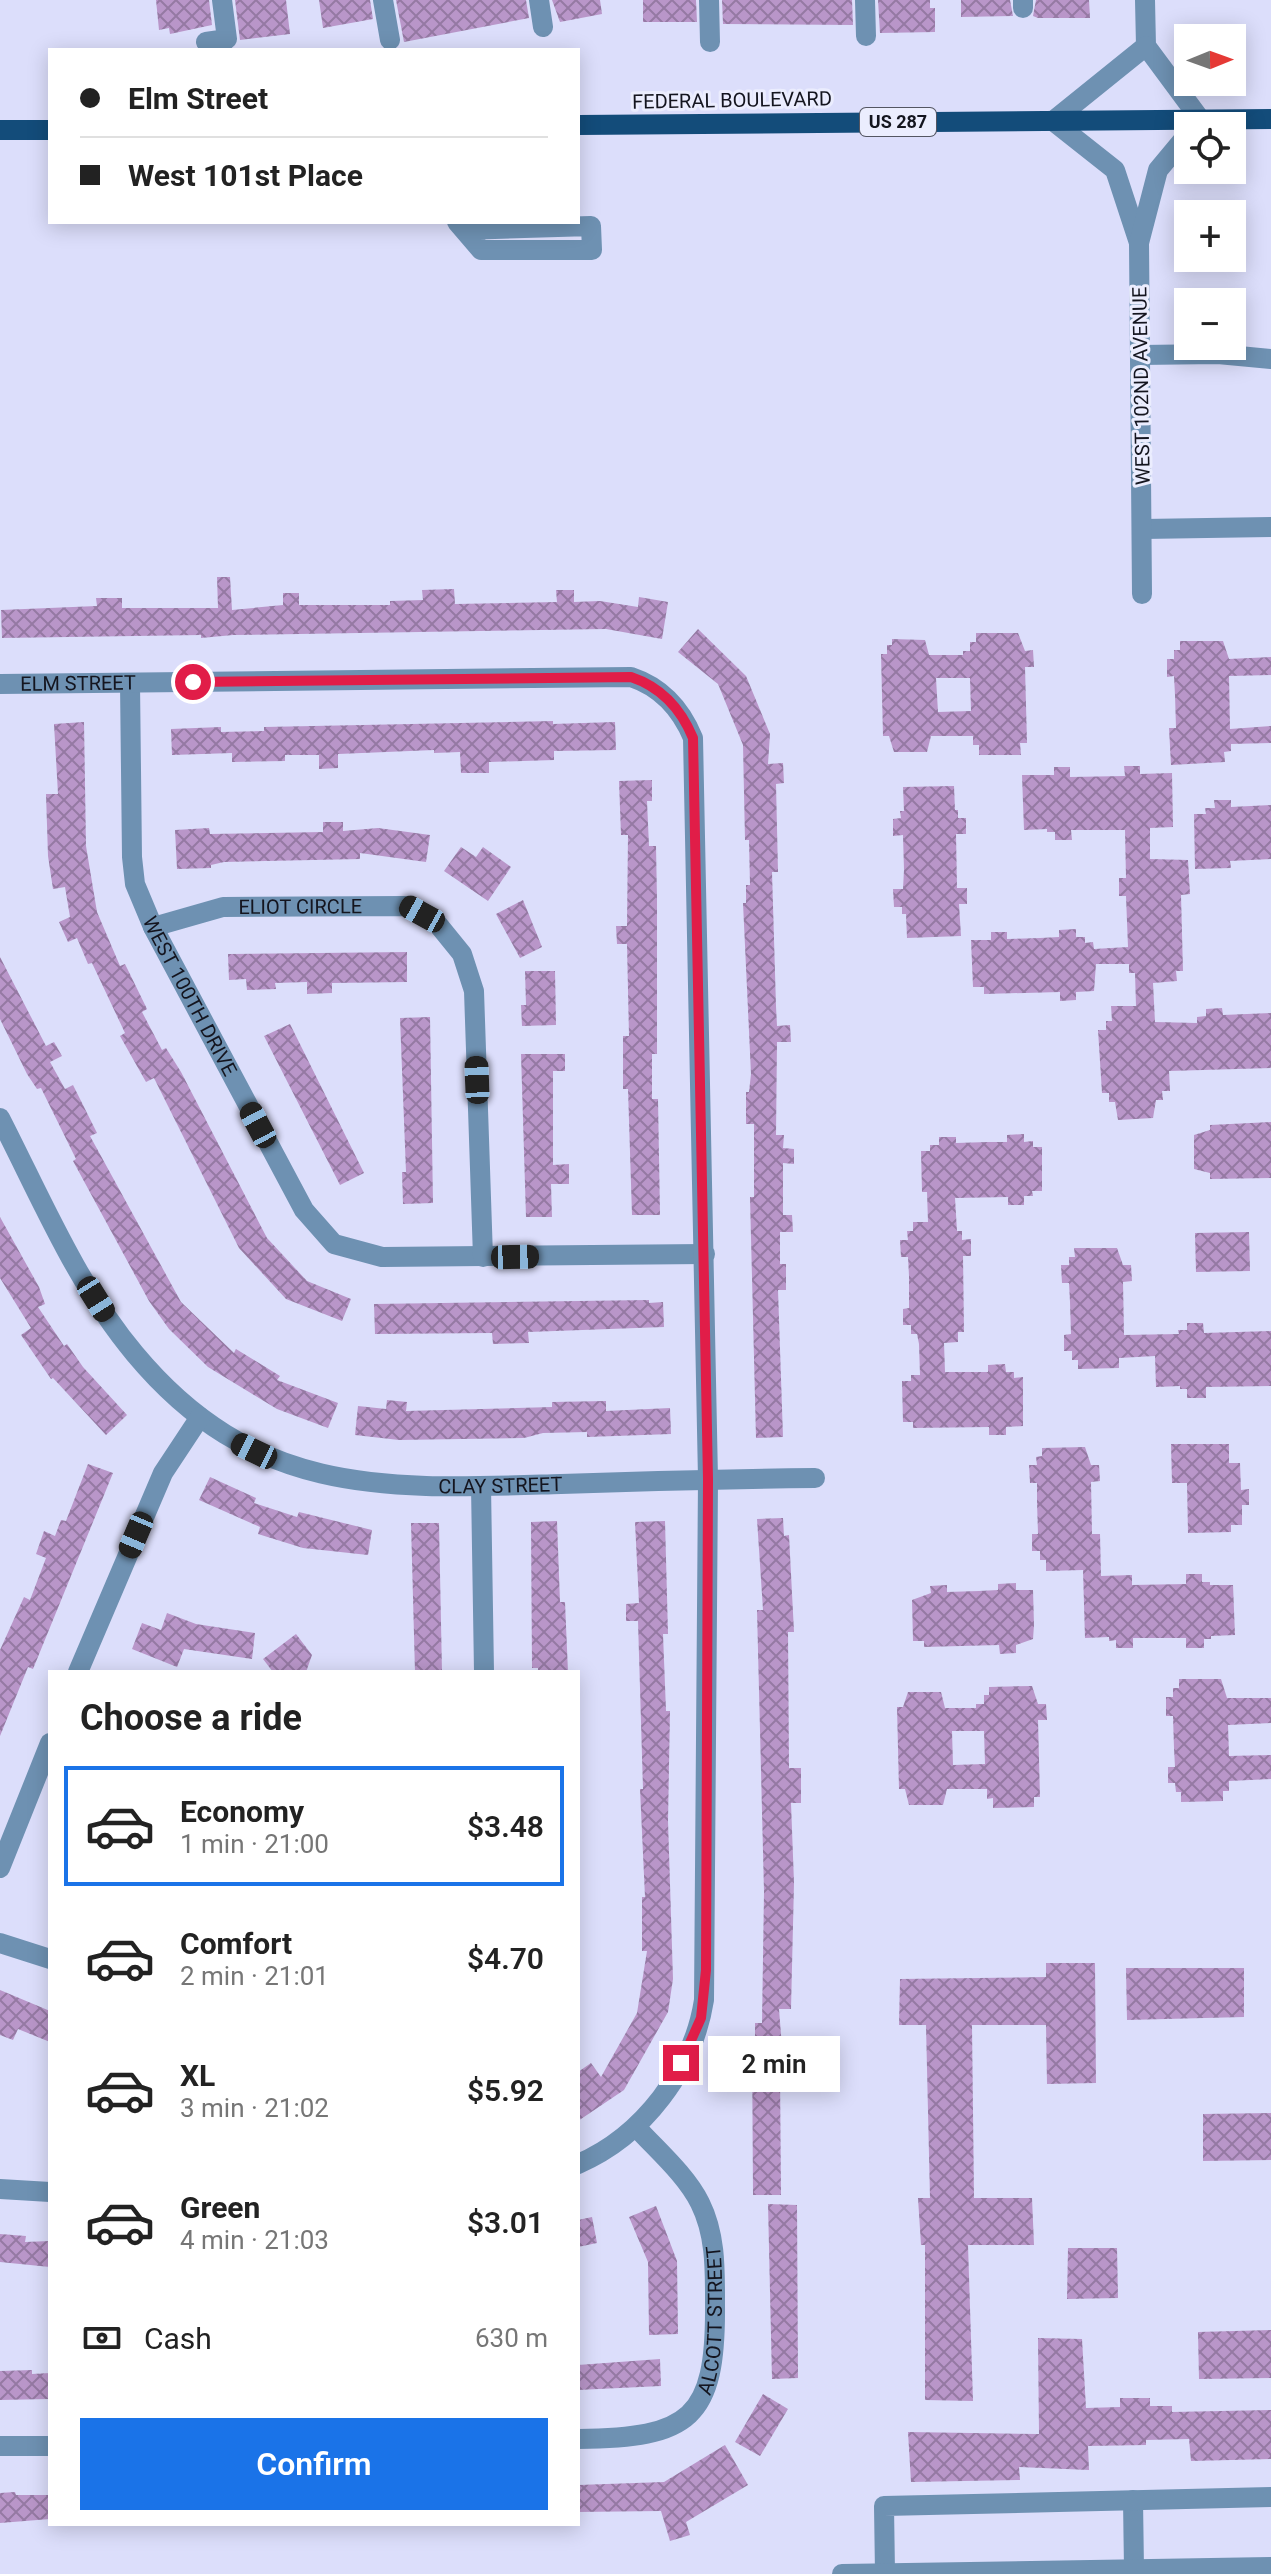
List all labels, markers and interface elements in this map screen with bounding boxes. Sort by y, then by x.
north arrow [1174,24,1246,96]
map controls [1174,24,1246,360]
text: Elm Street [128,81,268,116]
street label: FEDERAL BOULEVARD [632,86,832,114]
road number: US 287 [860,108,936,136]
button: locate [1174,112,1246,184]
text: West 101st Place [128,158,363,193]
button: + [1174,200,1246,272]
street label: WEST 102ND AVENUE [1127,287,1155,485]
button: − [1174,288,1246,360]
route start [175,664,211,700]
street label: ELM STREET [20,670,136,696]
car [395,892,449,936]
street label: ELIOT CIRCLE [238,894,362,919]
street label: WEST 100TH DRIVE [138,913,242,1080]
car [464,1056,490,1104]
car [236,1098,280,1152]
car [491,1245,539,1269]
car [73,1272,119,1326]
car [227,1430,281,1472]
street label: CLAY STREET [438,1472,563,1498]
car [116,1508,156,1562]
text: Choose a ride [80,1697,302,1739]
icon: car [84,1790,156,1862]
text: Economy [180,1794,304,1829]
text: $3.48 [467,1809,544,1844]
text: 1 min · 21:00 [180,1829,329,1859]
icon: car [84,1922,156,1994]
text: Comfort [180,1926,292,1961]
text: $4.70 [467,1941,544,1976]
text: 2 min · 21:01 [180,1961,329,1991]
callout: 2 min [709,2035,841,2091]
route end [663,2045,699,2081]
text: 2 min [741,2049,807,2079]
icon: car [84,2054,156,2126]
text: XL [180,2058,215,2093]
text: $5.92 [467,2073,544,2108]
text: 3 min · 21:02 [180,2093,329,2123]
icon: car [84,2186,156,2258]
text: Green [180,2190,260,2225]
text: $3.01 [467,2205,544,2240]
text: 4 min · 21:03 [180,2225,329,2255]
street label: ALCOTT STREET [692,2244,727,2398]
icon: cash [80,2316,124,2360]
text: Cash [144,2321,212,2356]
text: 630 m [475,2323,548,2353]
button: Confirm [80,2418,548,2510]

